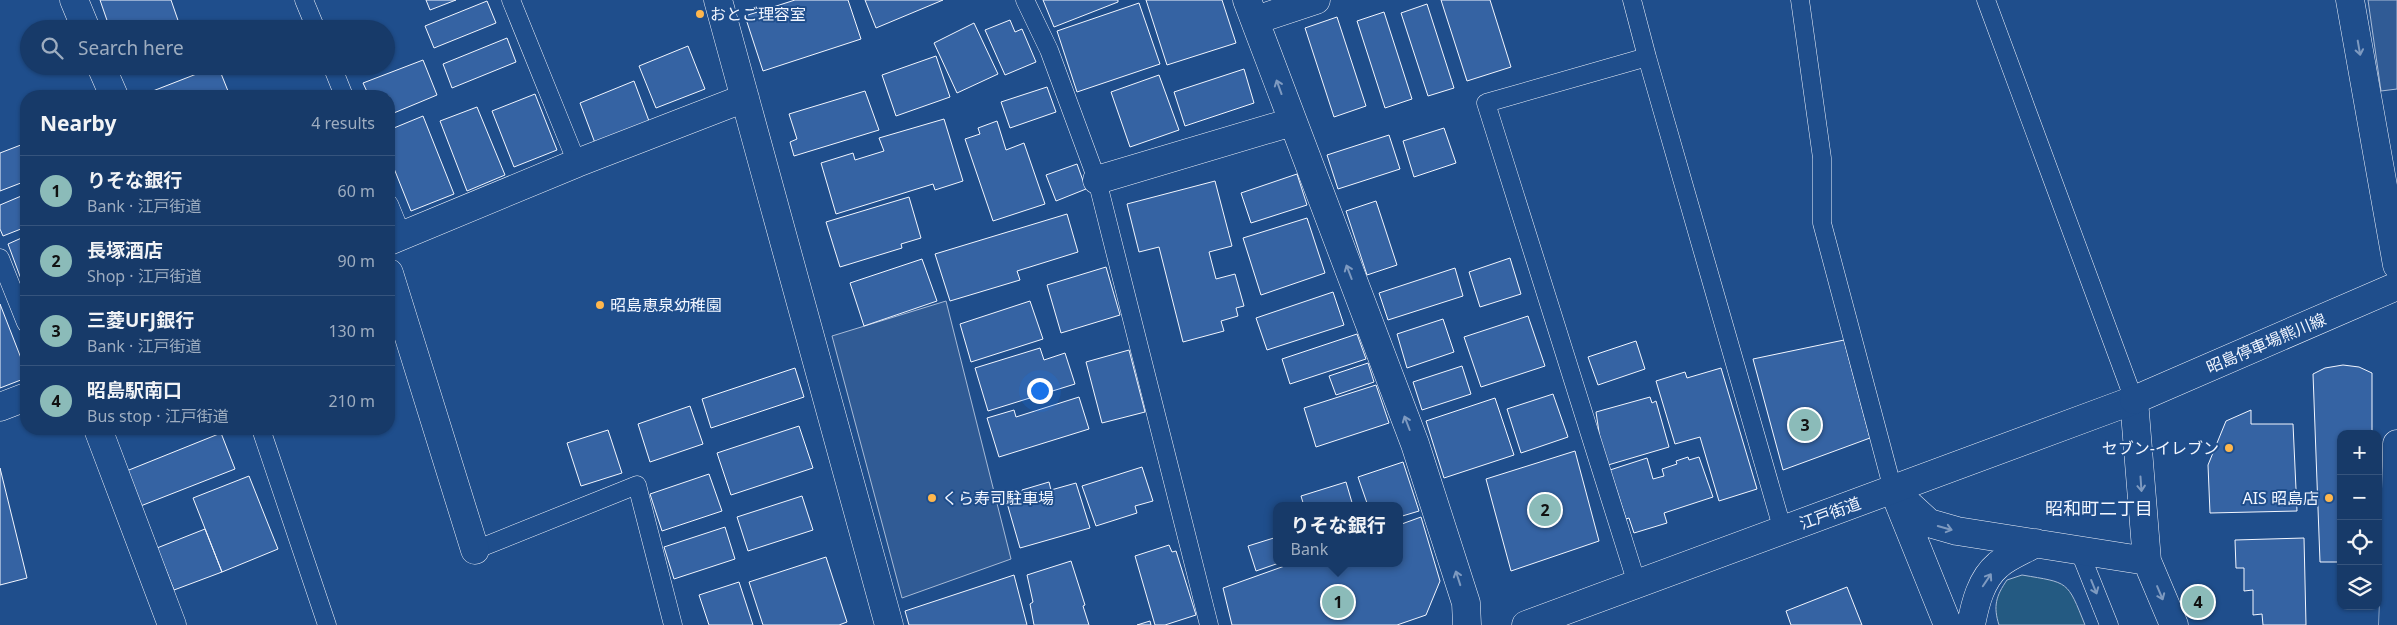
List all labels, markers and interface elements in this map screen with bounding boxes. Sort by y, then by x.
place label: おとご理容室 [710,3,806,25]
marker: おとご理容室 [694,8,706,20]
search box [20,20,395,75]
icon: search [38,34,66,62]
text: Search here [78,35,184,61]
one-way arrow [2354,40,2364,56]
one-way arrow [1274,79,1283,95]
text: Nearby [40,109,116,137]
text: 4 results [311,112,375,134]
text: りそな銀行 [87,167,182,193]
text: 1 [51,180,61,202]
text: 60 m [338,180,375,202]
text: Bank · 江戸街道 [87,195,201,217]
text: 長塚酒店 [87,237,163,263]
text: 2 [51,250,61,272]
text: 90 m [338,250,375,272]
one-way arrow [1344,264,1353,280]
text: Shop · 江戸街道 [87,265,202,287]
place label: 昭島恵泉幼稚園 [610,294,722,316]
marker: 昭島恵泉幼稚園 [594,299,606,311]
text: 三菱UFJ銀行 [87,307,194,333]
street label: 昭島停車場熊川線 [2203,308,2329,378]
text: 3 [51,320,61,342]
text: 130 m [328,320,375,342]
text: Bank · 江戸街道 [87,335,201,357]
text: 昭島駅南口 [87,377,182,403]
your location [1027,378,1053,404]
text: 4 [51,390,61,412]
text: 210 m [328,390,375,412]
text: Bus stop · 江戸街道 [87,405,229,427]
pin: 3 [1789,406,1821,444]
one-way arrow [1402,416,1411,432]
map controls [2337,430,2382,610]
button: + [2337,430,2382,475]
place label: セブン-イレブン [2102,437,2219,459]
marker: セブン-イレブン [2223,442,2235,454]
one-way arrow [2137,475,2146,491]
button: − [2337,475,2382,520]
place label: くら寿司駐車場 [942,487,1054,509]
place label: AIS 昭島店 [2242,487,2319,509]
pin: 2 [1529,491,1561,529]
marker: くら寿司駐車場 [926,492,938,504]
street label: 江戸街道 [1796,492,1864,534]
marker: AIS 昭島店 [2323,492,2335,504]
district label: 昭和町二丁目 [2045,496,2153,520]
popup [1273,502,1403,567]
text: りそな銀行 [1290,512,1386,538]
button: locate [2337,520,2382,565]
one-way arrow [1937,524,1953,533]
text: Bank [1290,538,1328,560]
button: layers [2337,565,2382,610]
one-way arrow [1453,570,1462,586]
one-way arrow [1982,573,1992,587]
one-way arrow [2090,579,2099,594]
pin: 1 [1322,583,1354,621]
pin: 4 [2182,583,2214,621]
one-way arrow [2156,585,2166,600]

